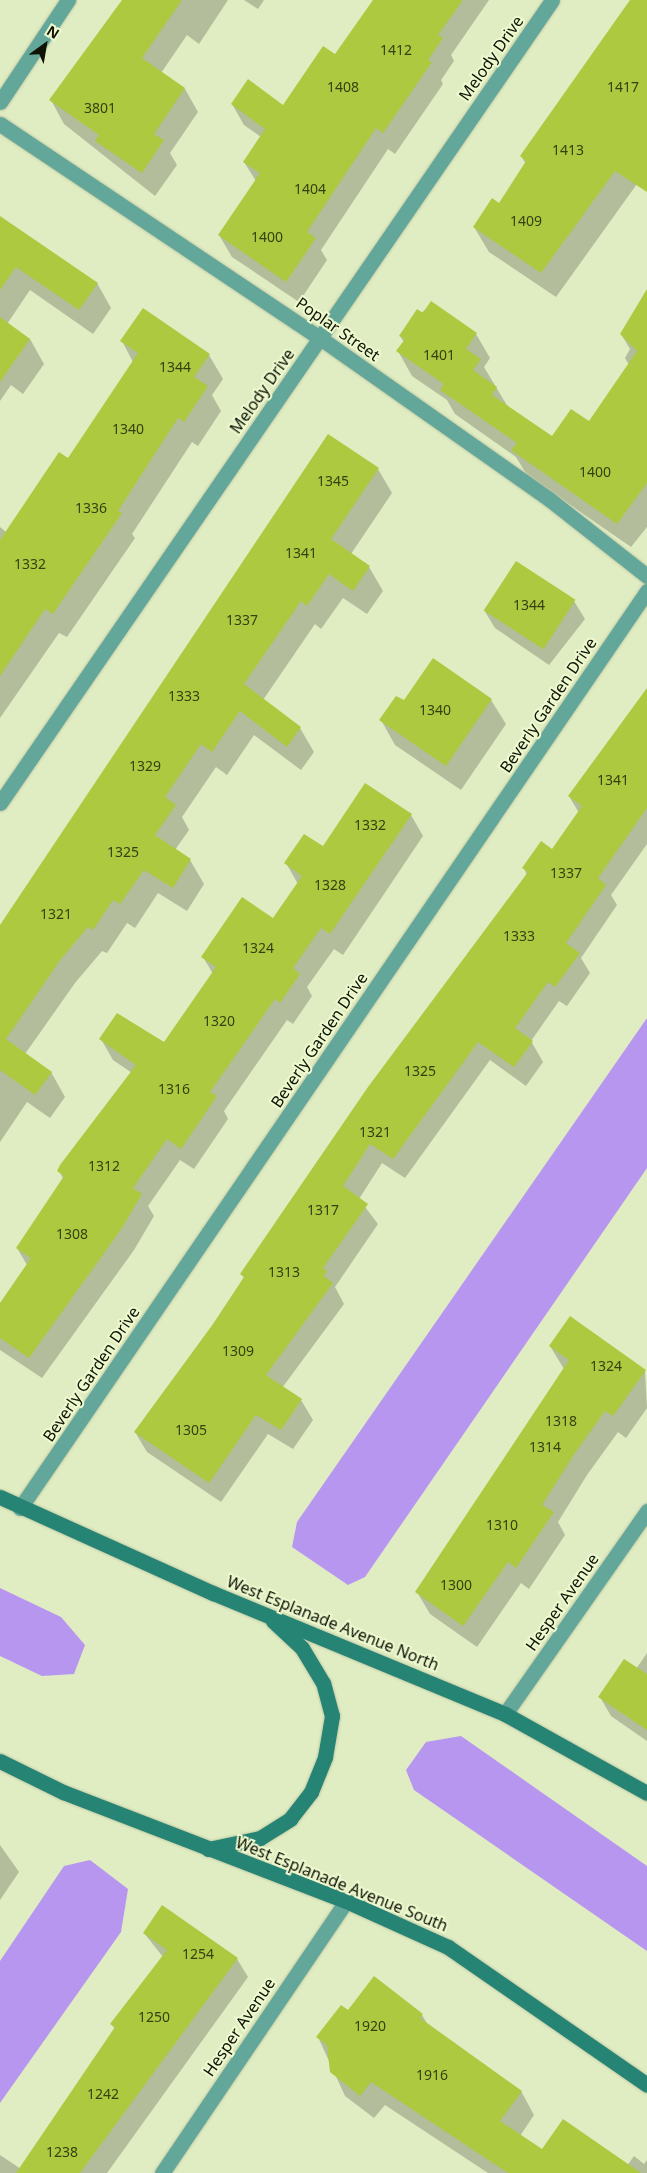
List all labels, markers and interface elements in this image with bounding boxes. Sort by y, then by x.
street label: Melody Drive [455,12,527,104]
north arrow [20,20,70,70]
text: N [43,21,63,43]
house number: 1412 [380,42,412,58]
house number: 1408 [327,79,359,95]
house number: 1417 [607,79,639,95]
house number: 3801 [84,100,116,116]
house number: 1413 [552,142,584,158]
house number: 1404 [294,181,326,197]
house number: 1409 [510,213,542,229]
house number: 1400 [251,229,283,245]
street label: Poplar Street [292,293,384,365]
street label: Melody Drive [226,345,298,437]
house number: 1401 [423,347,455,363]
house number: 1344 [159,359,191,375]
house number: 1340 [112,421,144,437]
house number: 1400 [579,464,611,480]
house number: 1345 [317,473,349,489]
house number: 1336 [75,500,107,516]
house number: 1341 [285,545,317,561]
house number: 1332 [14,556,46,572]
house number: 1344 [513,597,545,613]
house number: 1337 [226,612,258,628]
street label: Beverly Garden Drive [496,634,600,776]
house number: 1333 [168,688,200,704]
house number: 1340 [419,702,451,718]
house number: 1329 [129,758,161,774]
house number: 1341 [597,772,629,788]
house number: 1332 [354,817,386,833]
house number: 1325 [107,844,139,860]
house number: 1337 [550,865,582,881]
house number: 1328 [314,877,346,893]
house number: 1321 [40,906,72,922]
house number: 1333 [503,928,535,944]
house number: 1324 [242,940,274,956]
street label: Beverly Garden Drive [267,969,371,1111]
house number: 1320 [203,1013,235,1029]
house number: 1325 [404,1063,436,1079]
house number: 1316 [158,1081,190,1097]
house number: 1321 [359,1124,391,1140]
house number: 1312 [88,1158,120,1174]
house number: 1317 [307,1202,339,1218]
house number: 1308 [56,1226,88,1242]
house number: 1313 [268,1264,300,1280]
street label: Beverly Garden Drive [39,1303,143,1445]
house number: 1309 [222,1343,254,1359]
house number: 1324 [590,1358,622,1374]
house number: 1318 [545,1413,577,1429]
house number: 1305 [175,1422,207,1438]
house number: 1314 [529,1439,561,1455]
house number: 1310 [486,1517,518,1533]
street label: Hesper Avenue [521,1550,603,1654]
street label: West Esplanade Avenue North [224,1572,442,1674]
house number: 1300 [440,1577,472,1593]
street label: West Esplanade Avenue South [233,1833,451,1935]
house number: 1254 [182,1946,214,1962]
street label: Hesper Avenue [199,1974,279,2080]
house number: 1250 [138,2009,170,2025]
house number: 1920 [354,2018,386,2034]
house number: 1916 [416,2067,448,2083]
house number: 1242 [87,2086,119,2102]
house number: 1238 [46,2144,78,2160]

